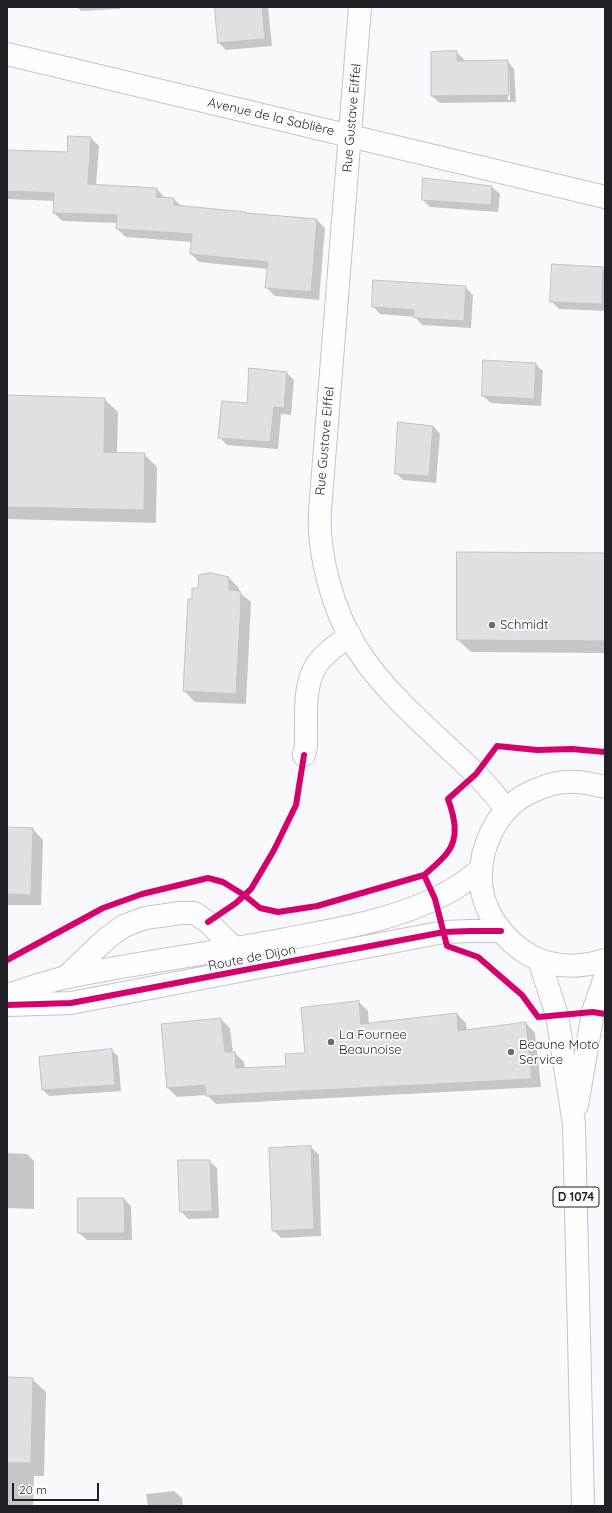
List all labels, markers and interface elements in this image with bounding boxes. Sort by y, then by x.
street label: Rue Gustave Eiffel [339,63,365,173]
street label: Avenue de la Sablière [206,95,336,139]
street label: Rue Gustave Eiffel [312,386,338,496]
place label: Schmidt [500,617,548,633]
marker: Schmidt [487,620,497,630]
street label: Route de Dijon [207,942,297,974]
place label: La Fournee Beaunoise [339,1027,407,1058]
marker: La Fournee Beaunoise [326,1037,336,1047]
place label: Beaune Moto Service [519,1037,599,1068]
marker: Beaune Moto Service [506,1047,516,1057]
road number: D 1074 [553,1187,599,1207]
scale bar [14,1475,101,1501]
text: 20 m [19,1482,47,1497]

